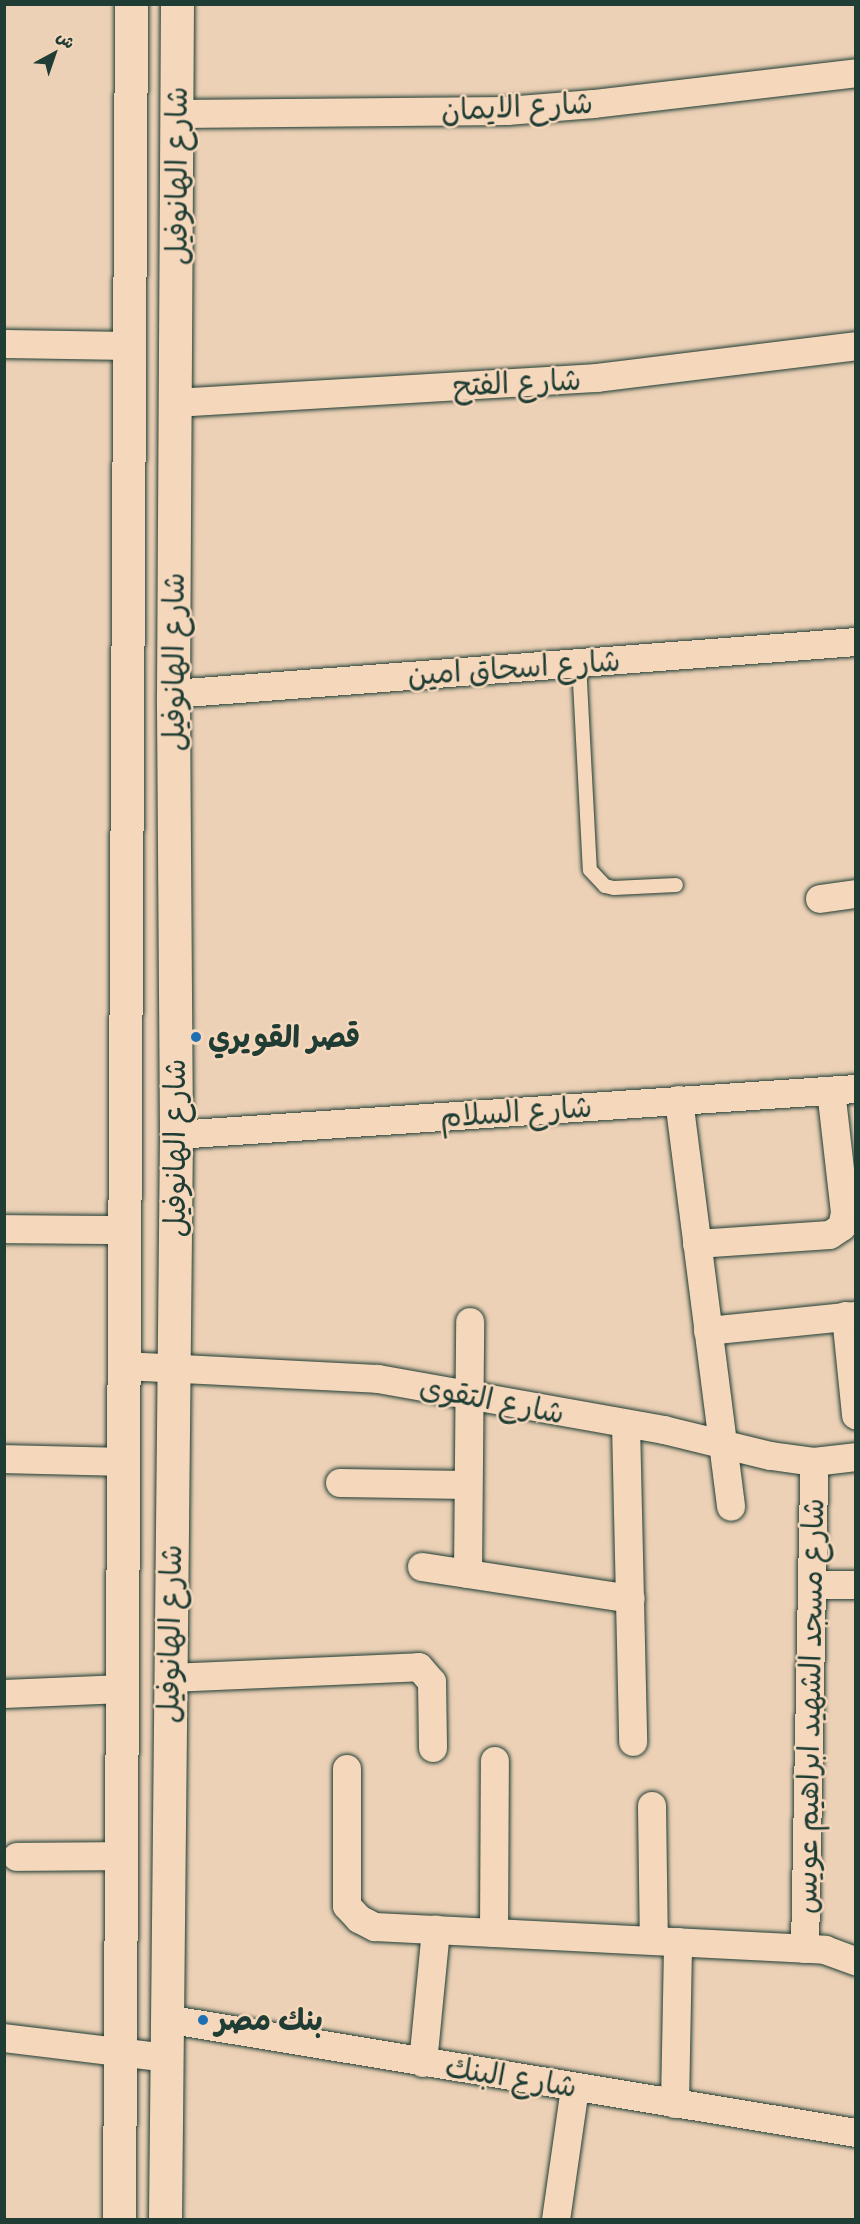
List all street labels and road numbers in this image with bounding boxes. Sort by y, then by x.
street label: شارع الايمان [440,85,594,129]
street label: شارع الهانوفيل [159,87,195,265]
street label: شارع الفتح [452,362,582,404]
street label: شارع الهانوفيل [156,573,192,751]
street label: شارع اسحاق امين [406,643,622,693]
street label: شارع الهانوفيل [157,1059,193,1237]
street label: شارع السلام [439,1089,593,1135]
street label: شارع التقوى [417,1368,567,1432]
street label: شارع مسجد الشهيد ابراهيم عويس [788,1498,832,1914]
street label: شارع الهانوفيل [150,1544,190,1724]
street label: شارع البنك [443,2049,579,2105]

